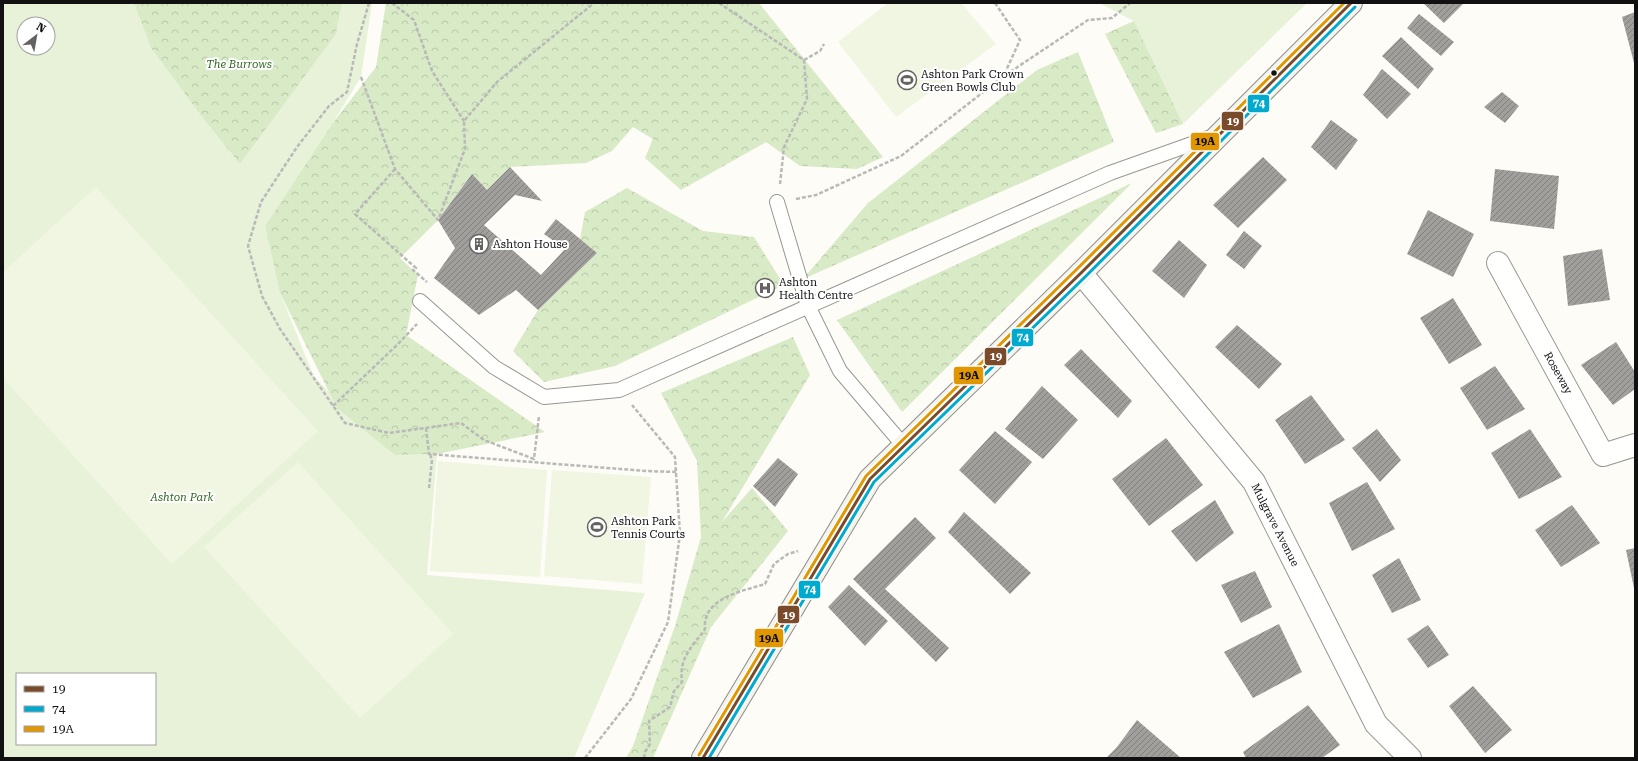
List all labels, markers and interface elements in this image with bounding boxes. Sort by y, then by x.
north arrow [16,16,56,56]
text: N [34,20,48,36]
park label: The Burrows [206,58,272,71]
place label: Ashton Park Crown Green Bowls Club [921,68,1024,94]
unlabelled marker [1269,68,1279,78]
sports icon: Ashton Park Crown Green Bowls Club [896,69,918,91]
line badge: 74 [1247,94,1270,113]
text: 74 [1253,97,1266,110]
line badge: 19 [1221,111,1244,131]
text: 19 [1227,115,1239,128]
line badge: 19A [1190,132,1220,151]
text: 19A [1195,135,1215,148]
building icon: Ashton House [468,233,490,255]
place label: Ashton House [493,238,568,251]
place label: Ashton Health Centre [779,276,853,302]
hospital icon: Ashton Health Centre [754,277,776,299]
line badge: 74 [1011,328,1034,347]
text: 74 [1017,331,1030,344]
line badge: 19 [984,347,1007,366]
text: 19 [990,350,1002,363]
street label: Roseway [1541,350,1575,397]
line badge: 19A [953,366,984,385]
text: 19A [959,369,979,382]
street label: Mulgrave Avenue [1248,481,1302,569]
park label: Ashton Park [150,491,214,504]
place label: Ashton Park Tennis Courts [611,515,685,541]
sports icon: Ashton Park Tennis Courts [586,516,608,538]
line badge: 74 [798,580,821,599]
text: 74 [804,583,817,596]
line badge: 19 [777,605,800,624]
text: 19 [783,609,795,622]
line badge: 19A [754,628,784,648]
text: 19A [759,632,779,645]
legend [16,673,156,745]
text: 19 [52,682,66,696]
text: 74 [52,702,66,716]
text: 19A [52,722,74,736]

